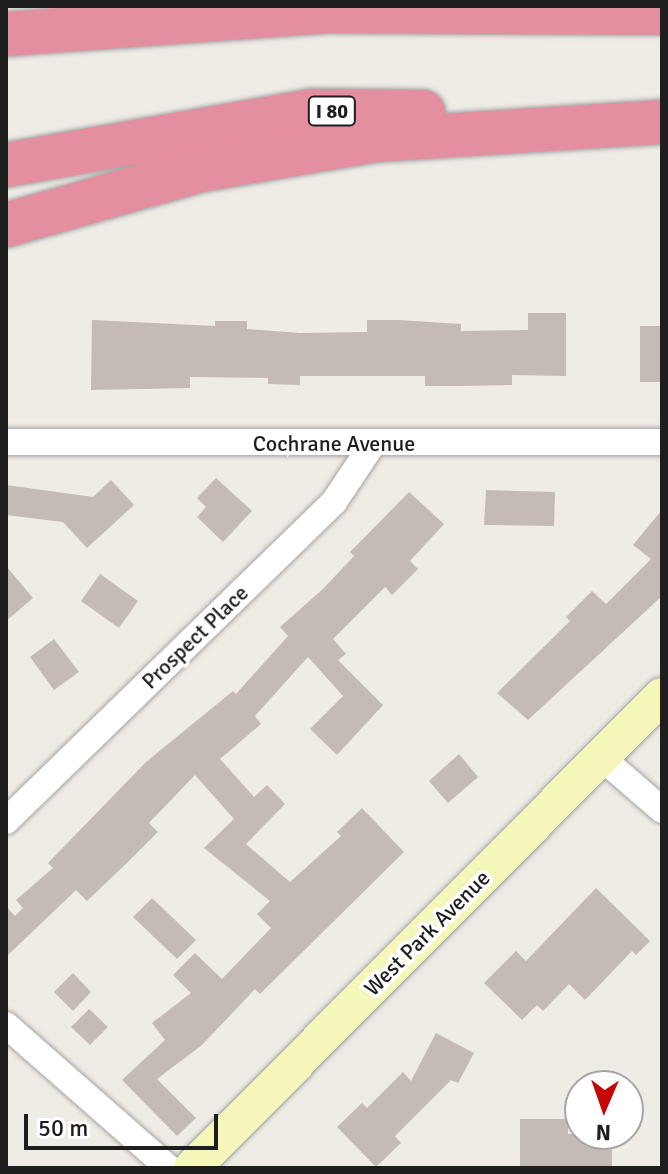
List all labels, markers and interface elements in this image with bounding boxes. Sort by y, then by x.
road number: I 80 [306,95,358,127]
street label: Cochrane Avenue [253,431,415,457]
street label: Prospect Place [136,580,254,694]
street label: West Park Avenue [359,865,495,1001]
north arrow [564,1070,644,1150]
scale bar [28,1098,222,1148]
text: 50 m [38,1113,88,1143]
text: N [595,1119,611,1146]

